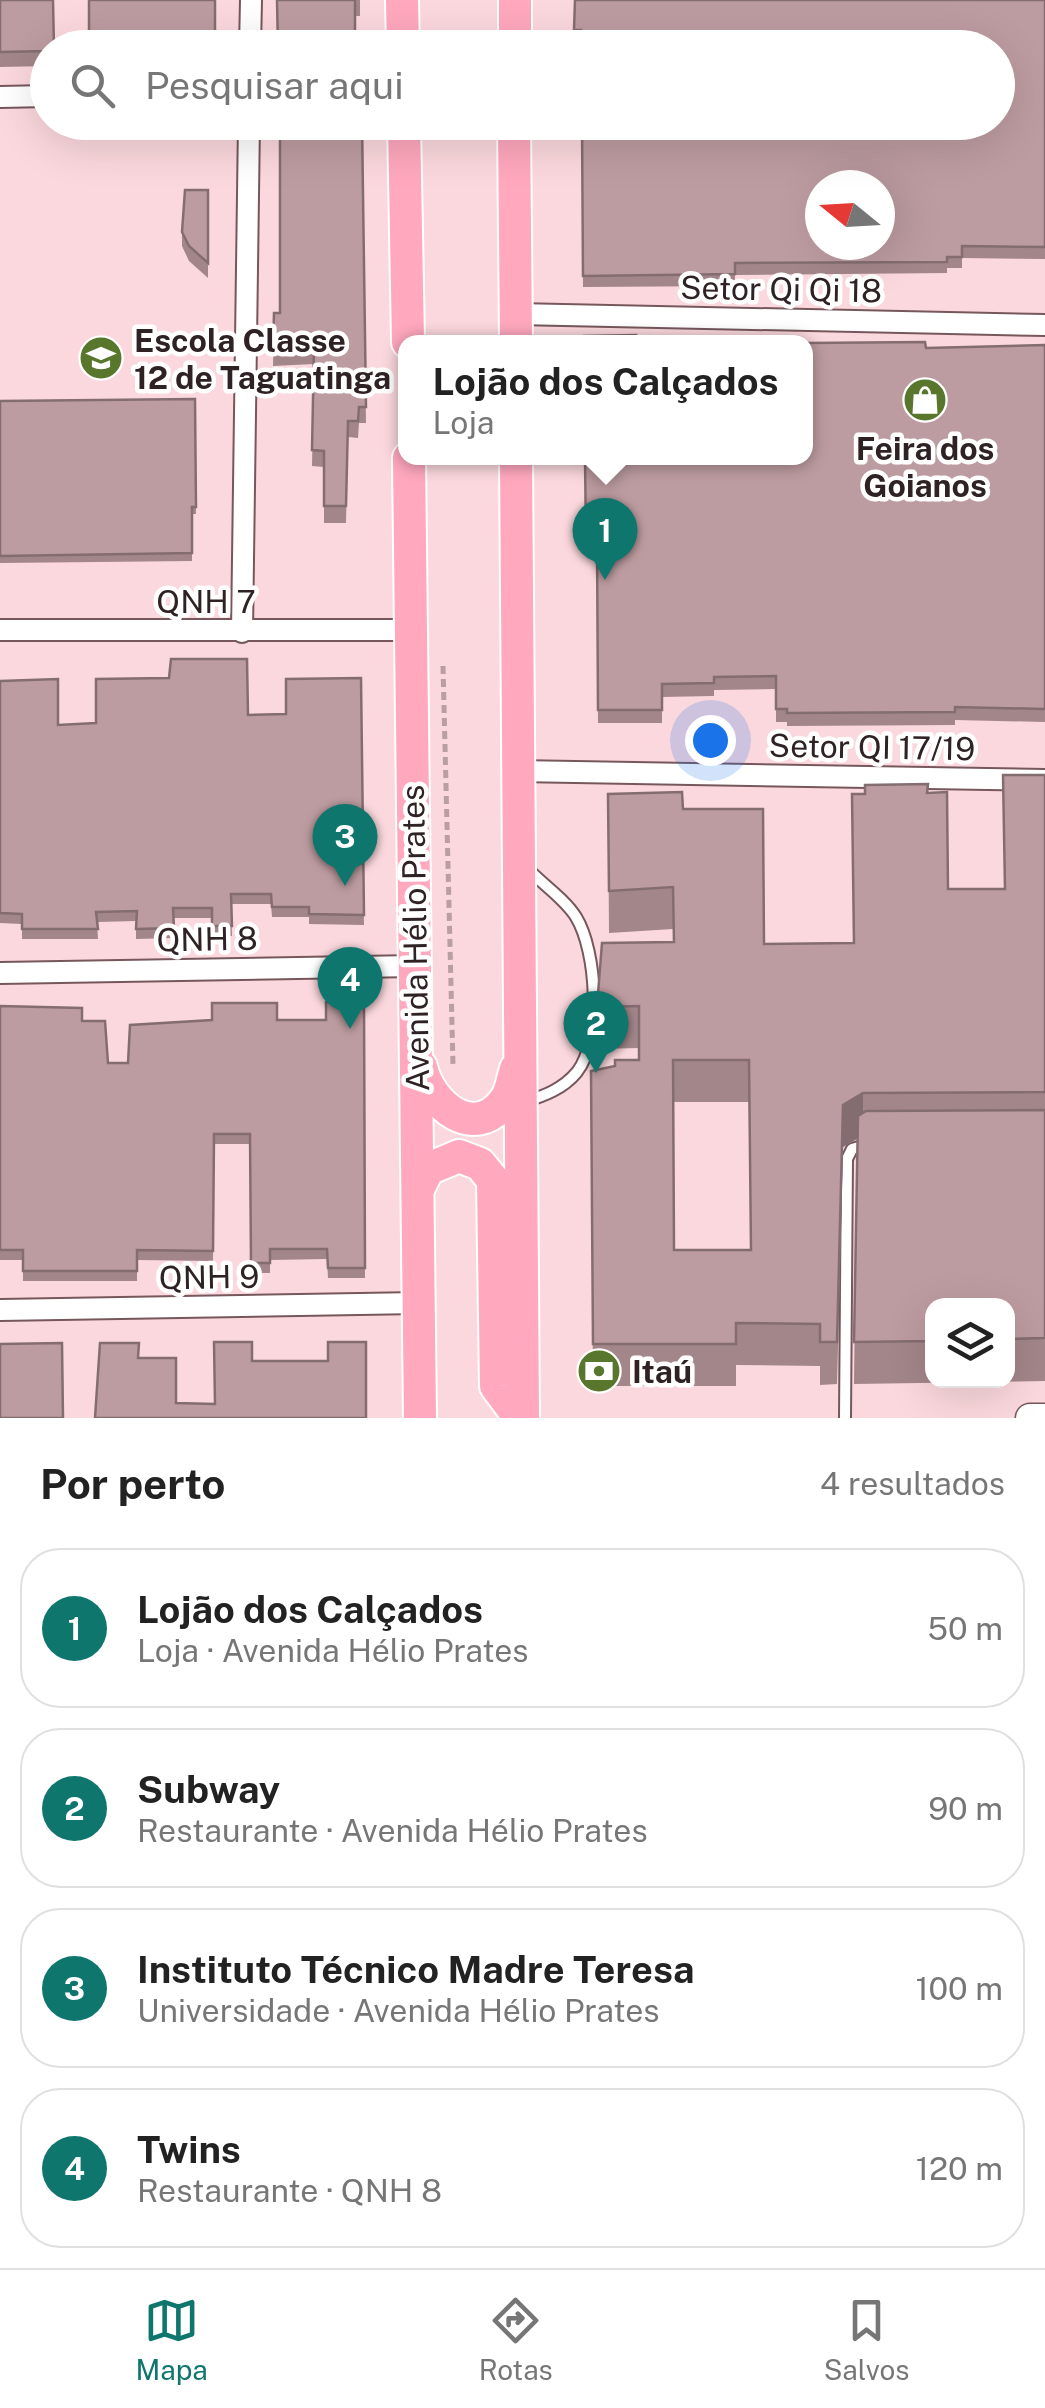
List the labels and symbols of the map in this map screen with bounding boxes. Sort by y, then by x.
north arrow [805,170,895,260]
street label: Setor Qi Qi 18 [680,269,882,309]
place label: Escola Classe 12 de Taguatinga [134,322,391,396]
school or university icon: Escola Classe 12 de Taguatinga [78,335,124,381]
shop icon: Feira dos Goianos [902,377,948,423]
place label: Feira dos Goianos [856,430,994,504]
pin: 1 [572,498,638,580]
street label: QNH 7 [156,583,256,620]
your location [685,715,736,766]
street label: Setor QI 17/19 [768,727,976,767]
street label: Avenida Hélio Prates [394,784,436,1092]
pin: 3 [312,804,378,886]
street label: QNH 8 [156,920,258,958]
pin: 4 [318,946,382,1029]
pin: 2 [564,990,628,1073]
street label: QNH 9 [159,1258,259,1296]
bank icon: Itaú [576,1348,622,1394]
place label: Itaú [632,1353,692,1390]

